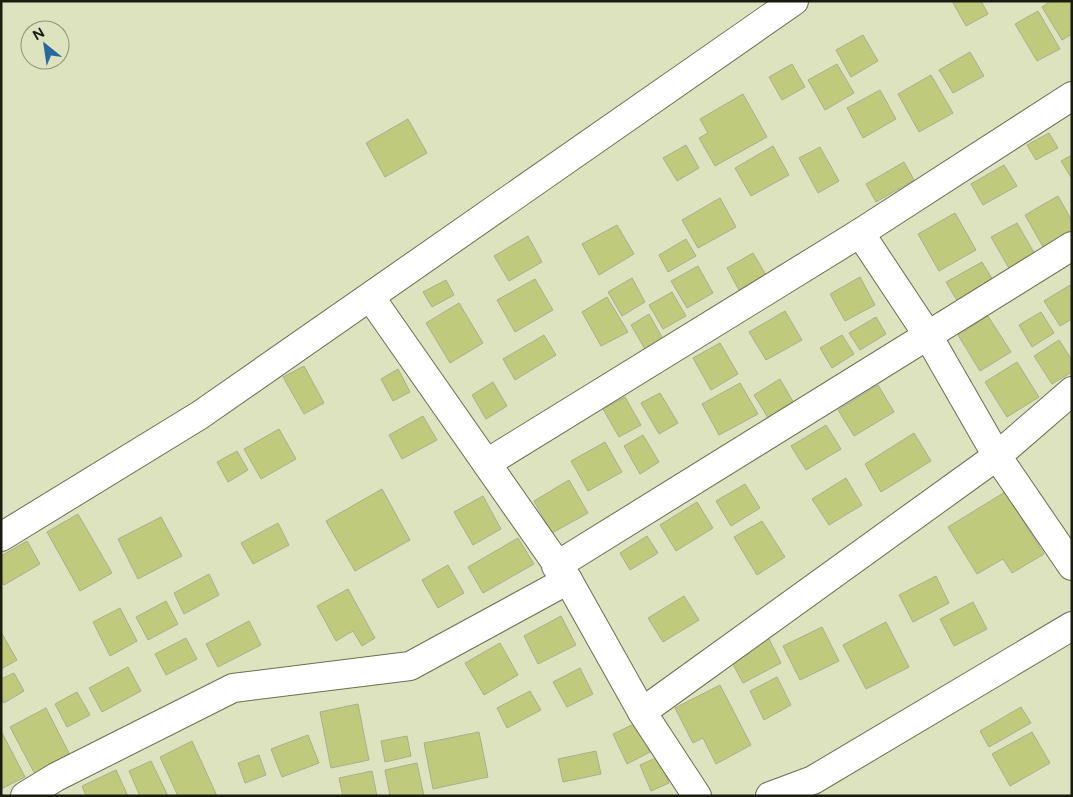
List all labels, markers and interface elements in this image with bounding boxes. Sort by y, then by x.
north arrow [20,20,70,70]
text: N [30,24,48,44]

